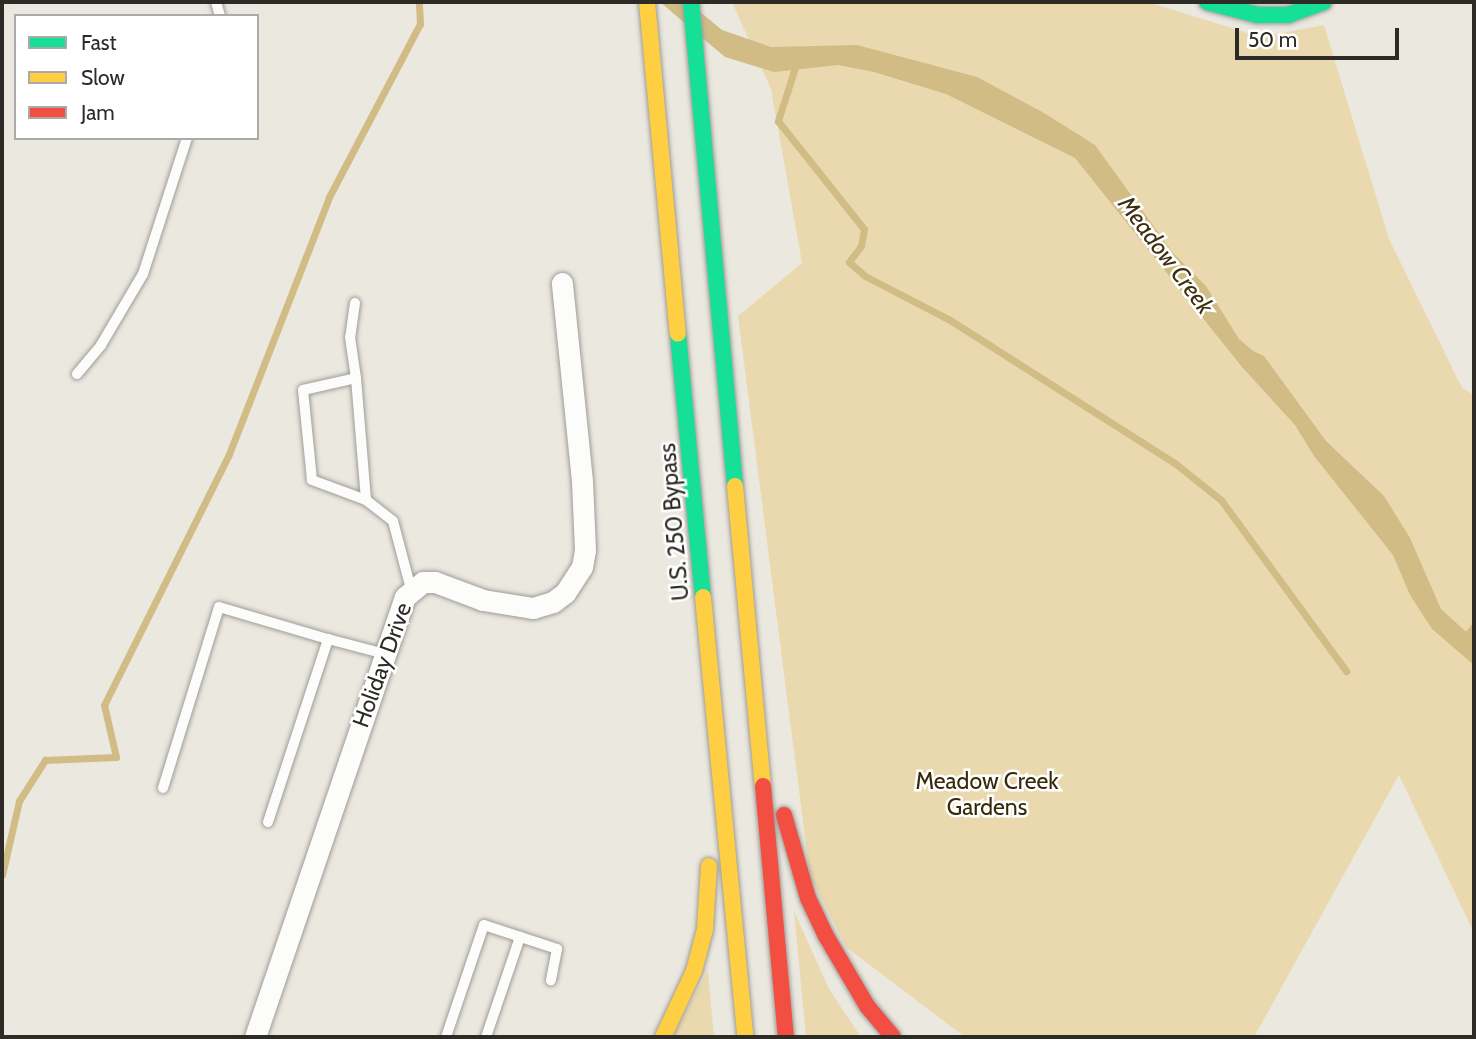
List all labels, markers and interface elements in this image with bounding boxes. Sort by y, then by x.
legend [14,14,259,140]
scale bar [1238,14,1402,58]
text: 50 m [1248,27,1297,52]
text: Fast [81,30,117,55]
text: Slow [81,65,125,90]
text: Jam [81,100,115,125]
water label: Meadow Creek [1112,190,1220,320]
street label: U.S. 250 Bypass [653,442,695,602]
street label: Holiday Drive [347,599,417,731]
park label: Meadow Creek Gardens [915,767,1059,821]

